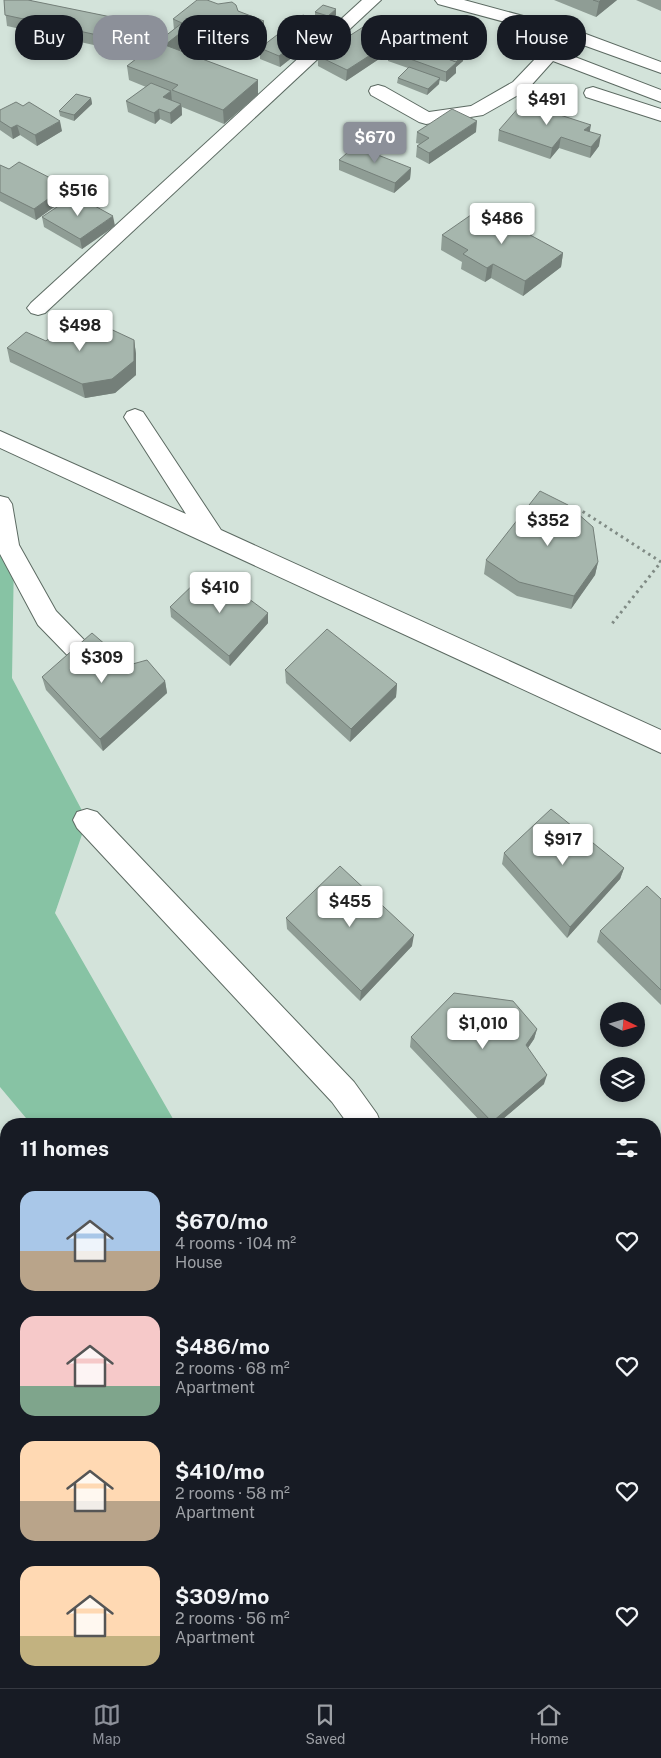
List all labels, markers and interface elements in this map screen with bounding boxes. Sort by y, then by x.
chip: Buy [15,15,83,60]
chip: Rent [93,15,168,60]
chip: Filters [178,15,267,60]
chip: New [277,15,351,60]
chip: Apartment [361,15,487,60]
chip: House [497,15,586,60]
pin: $491 [517,84,577,126]
text: $491 [528,90,566,109]
pin: $670 [345,121,405,164]
text: $670 [354,128,396,147]
pin: $516 [48,174,108,217]
text: $516 [58,181,98,200]
pin: $486 [472,202,532,245]
text: $486 [481,209,523,228]
pin: $498 [50,310,110,352]
text: $498 [59,316,101,335]
pin: $352 [518,504,578,547]
text: $352 [527,511,569,530]
pin: $410 [190,572,250,614]
text: $410 [201,578,239,597]
pin: $309 [72,642,132,684]
text: $309 [81,648,123,667]
pin: $917 [533,824,593,866]
text: $917 [544,830,582,849]
pin: $455 [320,886,380,928]
text: $455 [329,892,371,911]
north arrow [600,1002,645,1048]
map controls [600,1002,645,1102]
pin: $1,010 [442,1008,524,1050]
text: $1,010 [458,1014,508,1033]
button: layers [600,1057,645,1102]
icon: filters [613,1134,641,1162]
text: 11 homes [20,1136,109,1161]
text: $670/mo [175,1209,268,1234]
icon: home [60,1211,120,1271]
icon: heart [613,1227,641,1255]
text: 4 rooms · 104 m² [175,1234,296,1253]
text: House [175,1253,223,1272]
text: $486/mo [175,1334,270,1359]
icon: home [60,1336,120,1396]
icon: heart [613,1352,641,1380]
text: 2 rooms · 68 m² [175,1359,290,1378]
text: Apartment [175,1378,255,1397]
text: $410/mo [175,1459,264,1484]
icon: home [60,1461,120,1521]
icon: heart [613,1477,641,1505]
text: 2 rooms · 58 m² [175,1484,290,1503]
text: Apartment [175,1503,255,1522]
text: $309/mo [175,1584,269,1609]
icon: home [60,1586,120,1646]
icon: heart [613,1602,641,1630]
text: 2 rooms · 56 m² [175,1609,290,1628]
text: Apartment [175,1628,255,1647]
tab: Map [92,1701,121,1747]
tab: Saved [305,1701,345,1747]
tab: Home [530,1701,569,1747]

